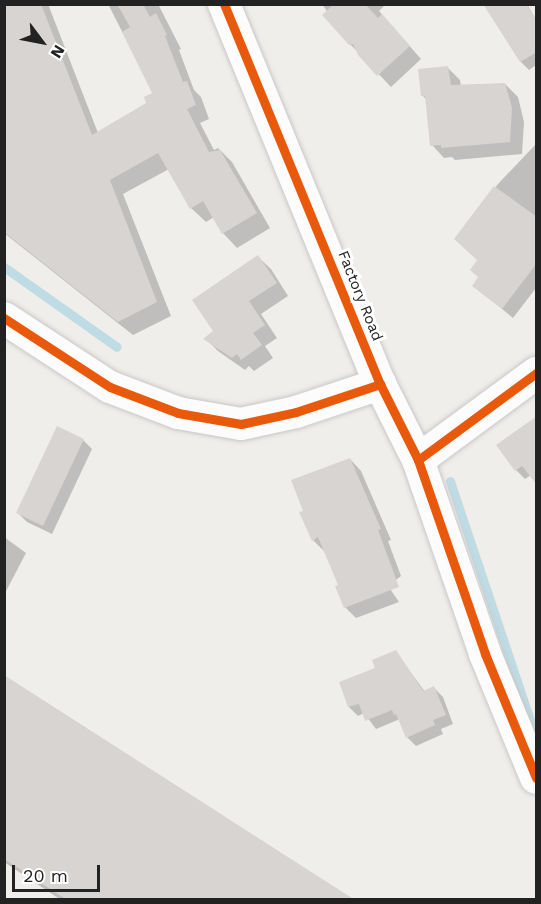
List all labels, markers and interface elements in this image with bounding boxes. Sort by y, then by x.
north arrow [12,12,72,72]
text: N [46,42,69,62]
street label: Factory Road [334,248,386,344]
scale bar [15,853,104,891]
text: 20 m [23,865,68,886]

